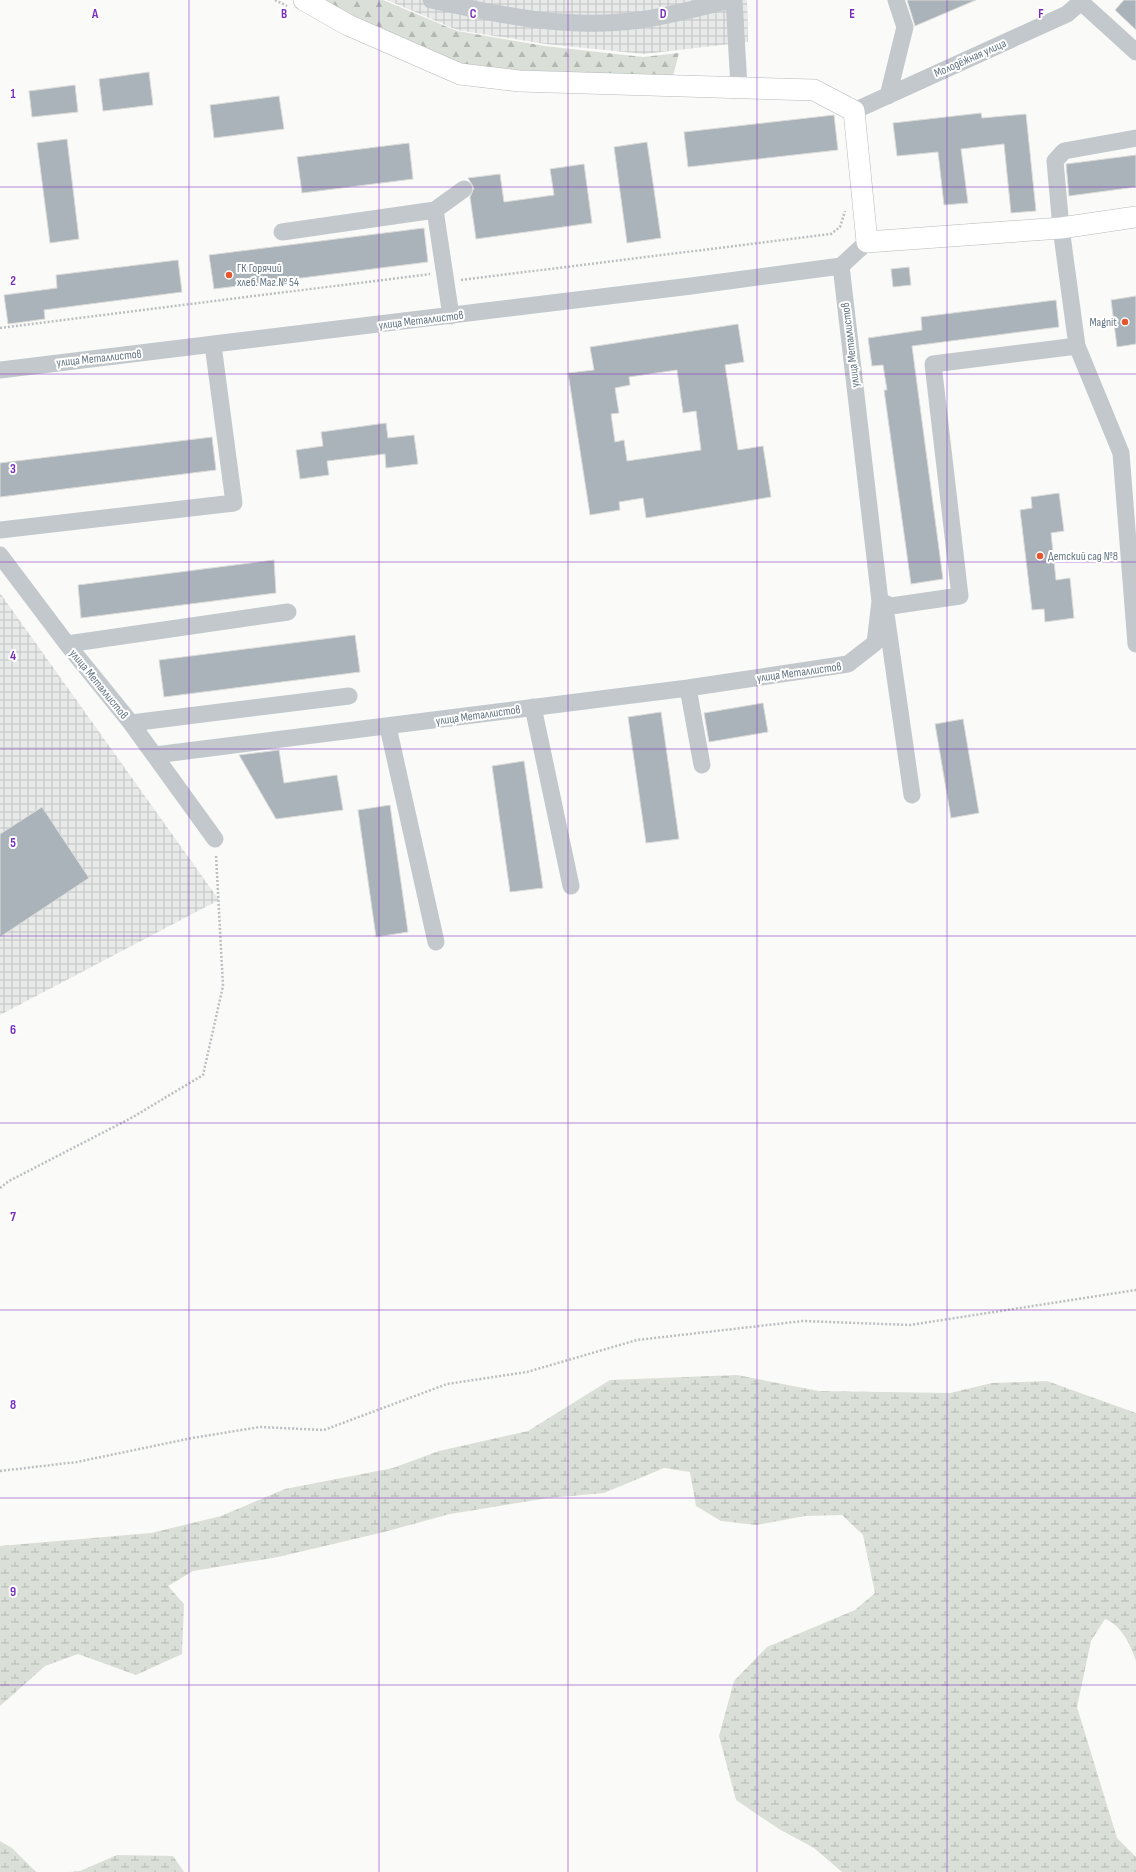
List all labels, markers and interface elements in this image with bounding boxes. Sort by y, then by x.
text: A [91,6,99,22]
text: B [281,6,287,22]
text: C [470,6,477,22]
text: D [660,6,667,22]
text: E [849,6,855,22]
text: F [1038,6,1044,22]
street label: Молодёжная улица [932,36,1009,81]
text: 1 [10,86,16,102]
place label: ГК Горячий хлеб. Маг.№ 54 [237,261,299,290]
marker: ГК Горячий хлеб. Маг.№ 54 [224,270,234,280]
text: 2 [10,273,16,289]
street label: улица Металлистов [838,302,863,388]
street label: улица Металлистов [378,308,464,333]
place label: Magnit [1089,315,1117,330]
marker: Magnit [1120,317,1130,327]
street label: улица Металлистов [56,347,142,370]
text: 3 [10,461,16,477]
place label: Детский сад №8 [1048,549,1118,564]
marker: Детский сад №8 [1035,551,1045,561]
street label: улица Металлистов [66,646,131,722]
text: 4 [10,648,16,664]
street label: улица Металлистов [756,659,842,686]
street label: улица Металлистов [435,702,521,729]
text: 5 [10,835,16,851]
text: 6 [10,1022,16,1038]
text: 7 [10,1209,16,1225]
text: 8 [10,1397,16,1413]
text: 9 [10,1584,16,1600]

